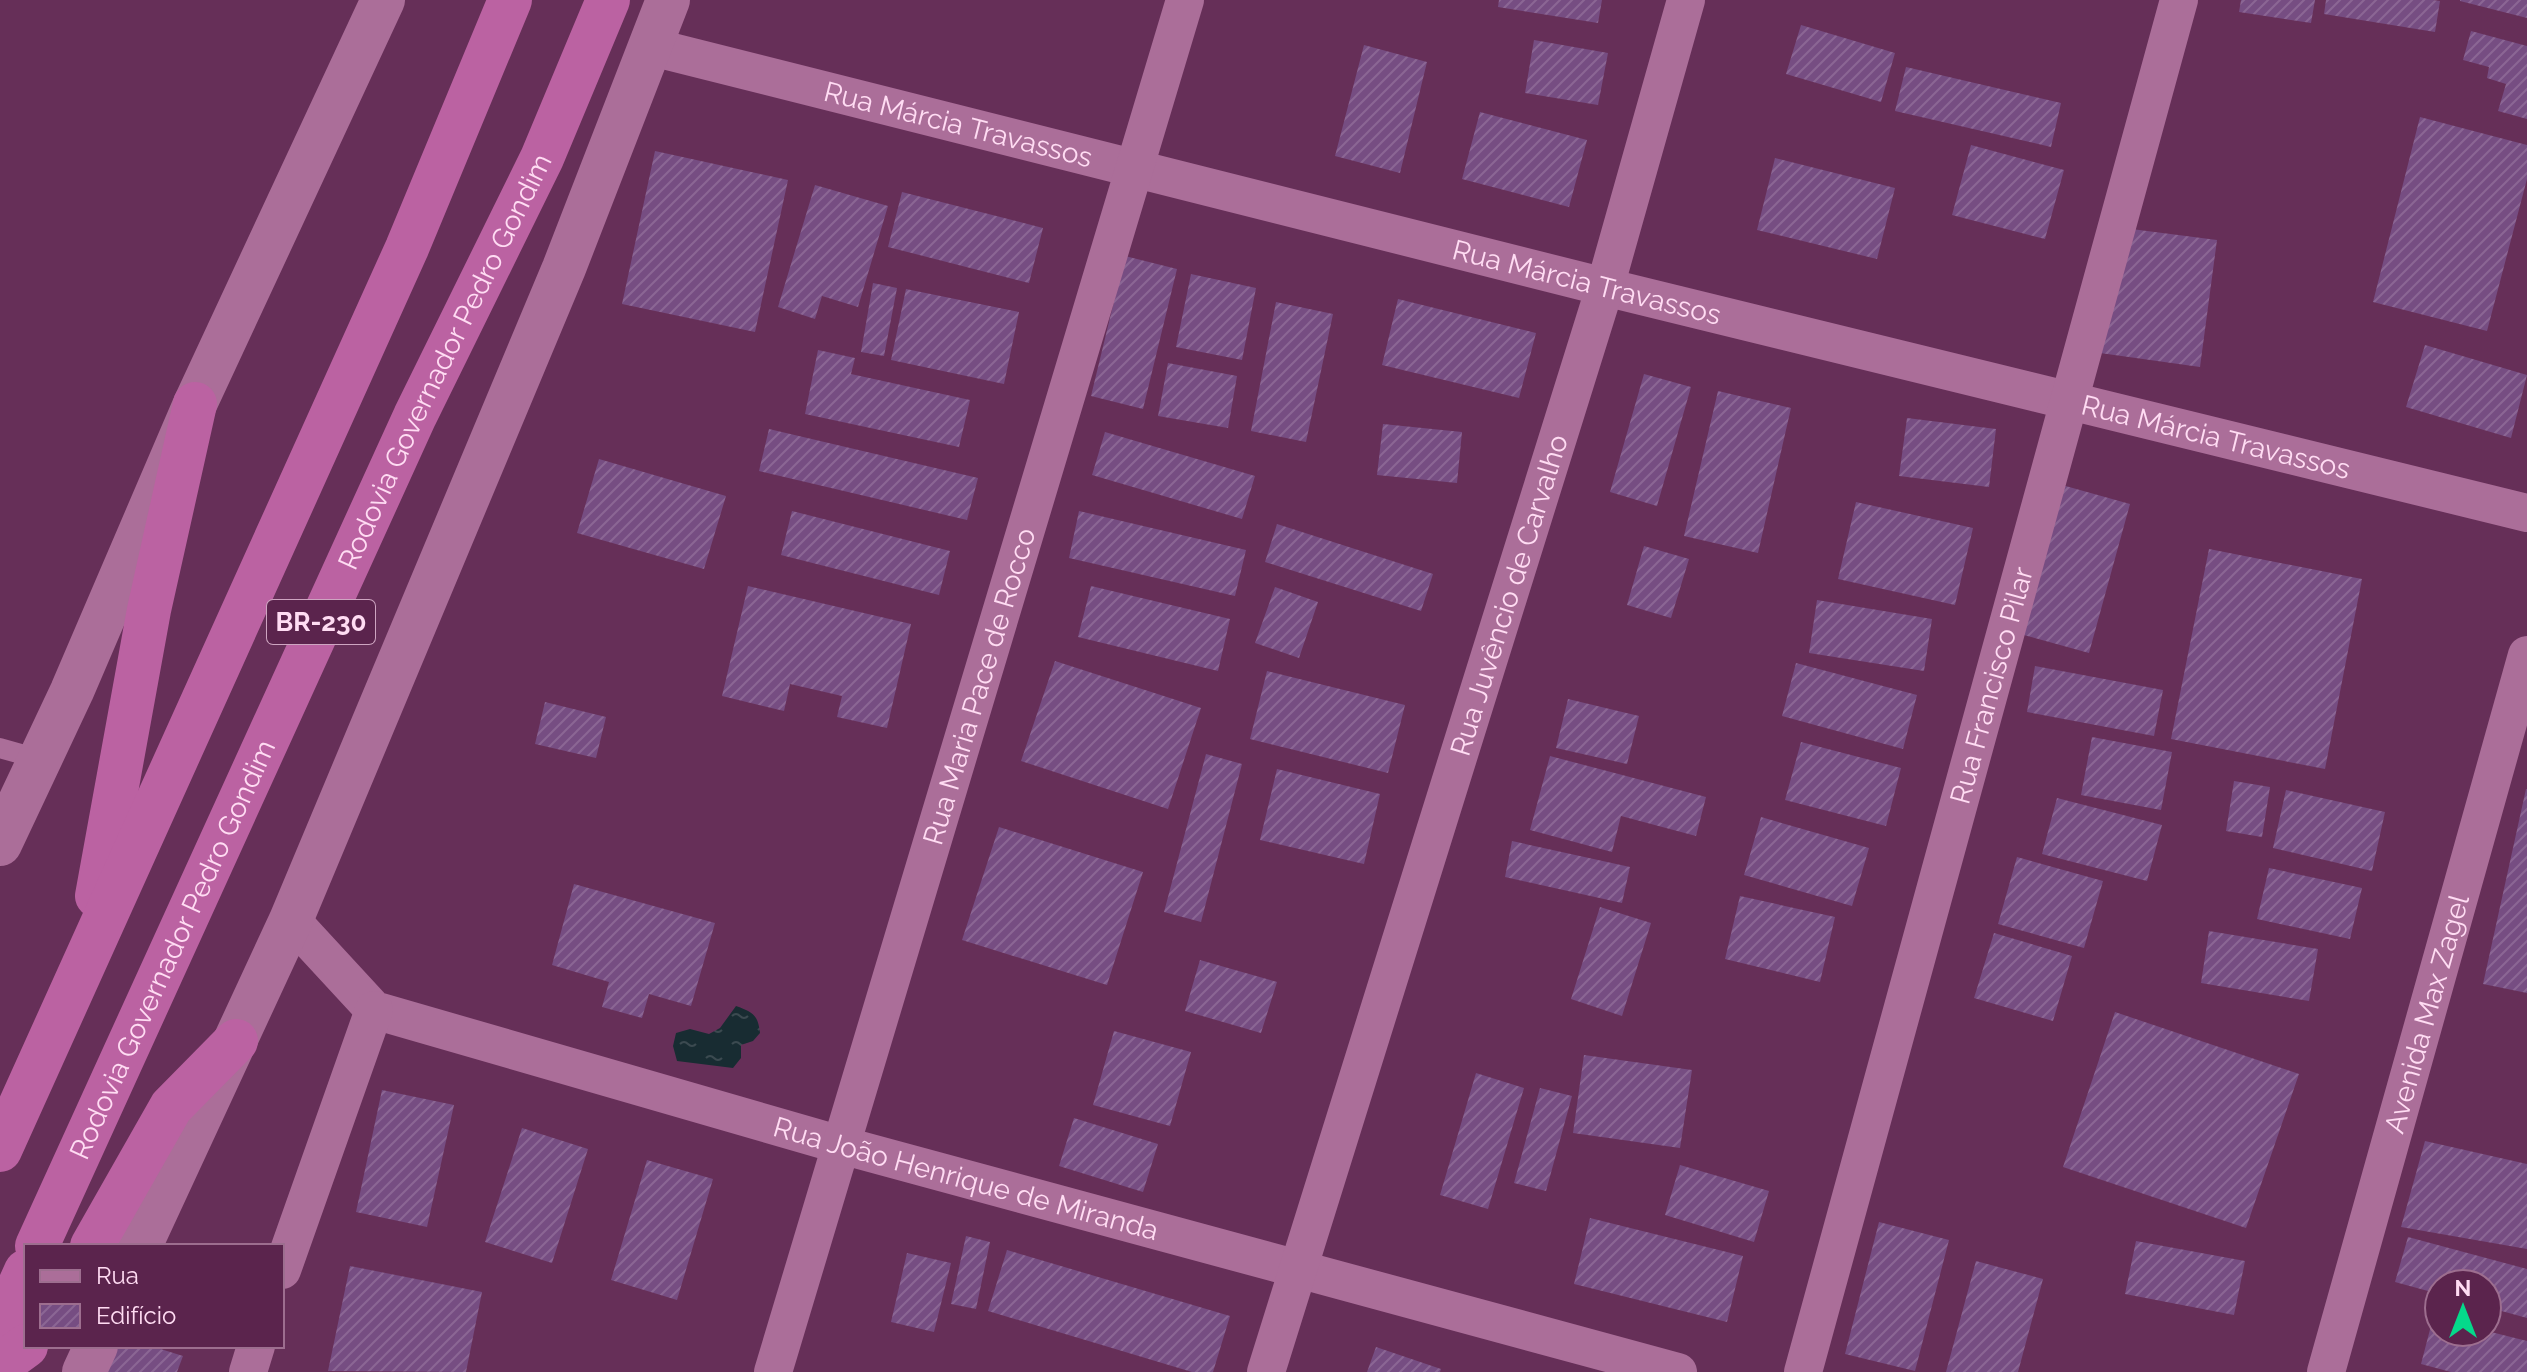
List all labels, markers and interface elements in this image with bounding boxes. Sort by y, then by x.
street label: Rua Márcia Travassos [821,75,1096,174]
street label: Rodovia Governador Pedro Gondim [331,148,558,574]
street label: Rua Márcia Travassos [1449,233,1724,331]
street label: Rua Márcia Travassos [2078,388,2354,486]
street label: Rua Juvêncio de Carvalho [1443,430,1574,760]
street label: Rua Maria Pace de Rocco [916,524,1042,849]
street label: Rua Francisco Pilar [1943,563,2039,807]
road number: BR-230 [267,600,375,644]
street label: Rodovia Governador Pedro Gondim [62,735,282,1164]
street label: Avenida Max Zagel [2377,890,2476,1137]
street label: Rua João Henrique de Miranda [770,1110,1162,1247]
legend [24,1244,284,1348]
text: Rua [96,1261,139,1290]
north arrow [2423,1268,2503,1348]
text: N [2455,1275,2471,1301]
text: Edifício [96,1301,176,1330]

